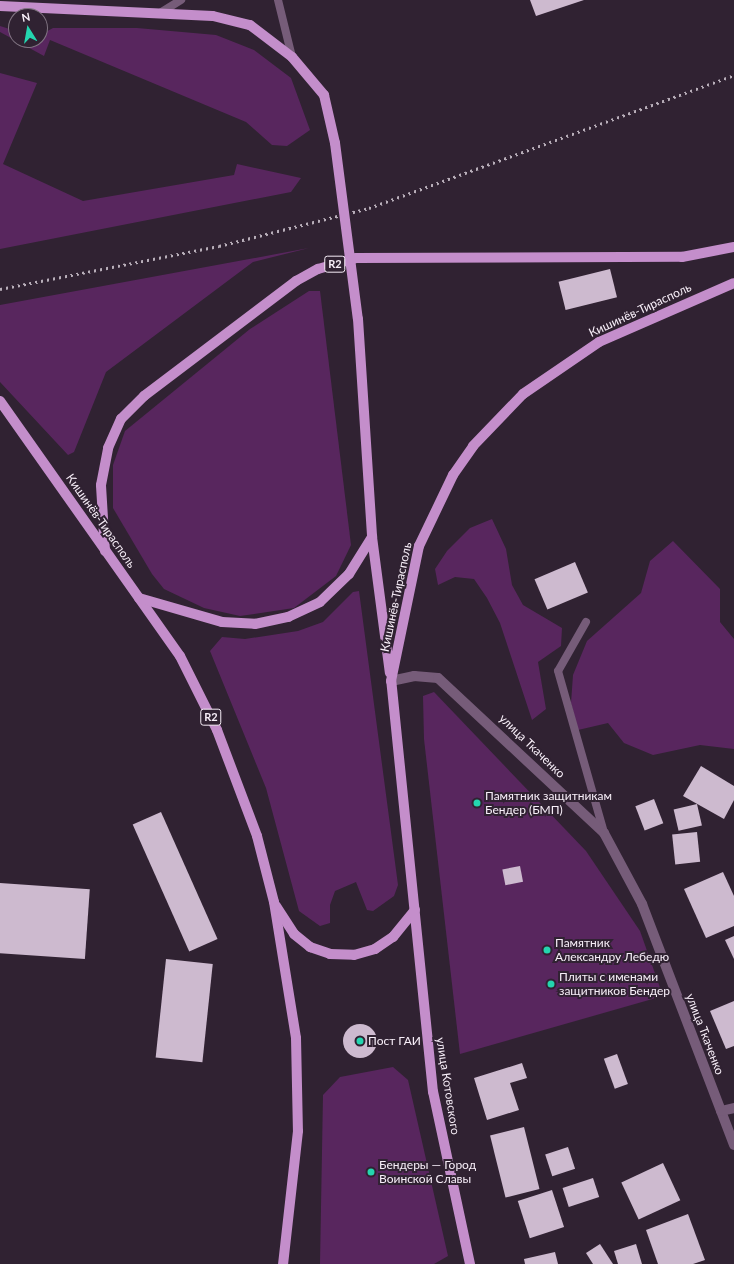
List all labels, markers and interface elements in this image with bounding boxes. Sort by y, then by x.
north arrow [8,8,48,48]
text: N [20,10,31,24]
road number: R2 [324,255,346,273]
street label: Кишинёв-Тирасполь [586,280,694,340]
street label: Кишинёв-Тирасполь [63,471,139,571]
street label: Кишинёв-Тирасполь [377,541,415,653]
road number: R2 [200,708,222,726]
street label: улица Ткаченко [496,711,568,781]
place label: Памятник защитникам Бендер (БМП) [485,789,612,817]
marker: Памятник защитникам Бендер (БМП) [472,798,482,808]
place label: Памятник Александру Лебедю [555,936,669,964]
marker: Памятник Александру Лебедю [542,945,552,955]
place label: Плиты с именами защитников Бендер [559,970,670,998]
marker: Плиты с именами защитников Бендер [546,979,556,989]
street label: улица Ткаченко [683,991,727,1077]
place label: Пост ГАИ [368,1034,421,1048]
marker: Пост ГАИ [355,1036,365,1046]
street label: улица Котовского [433,1036,463,1136]
place label: Бендеры — Город Воинской Славы [379,1158,476,1186]
marker: Бендеры — Город Воинской Славы [366,1167,376,1177]

